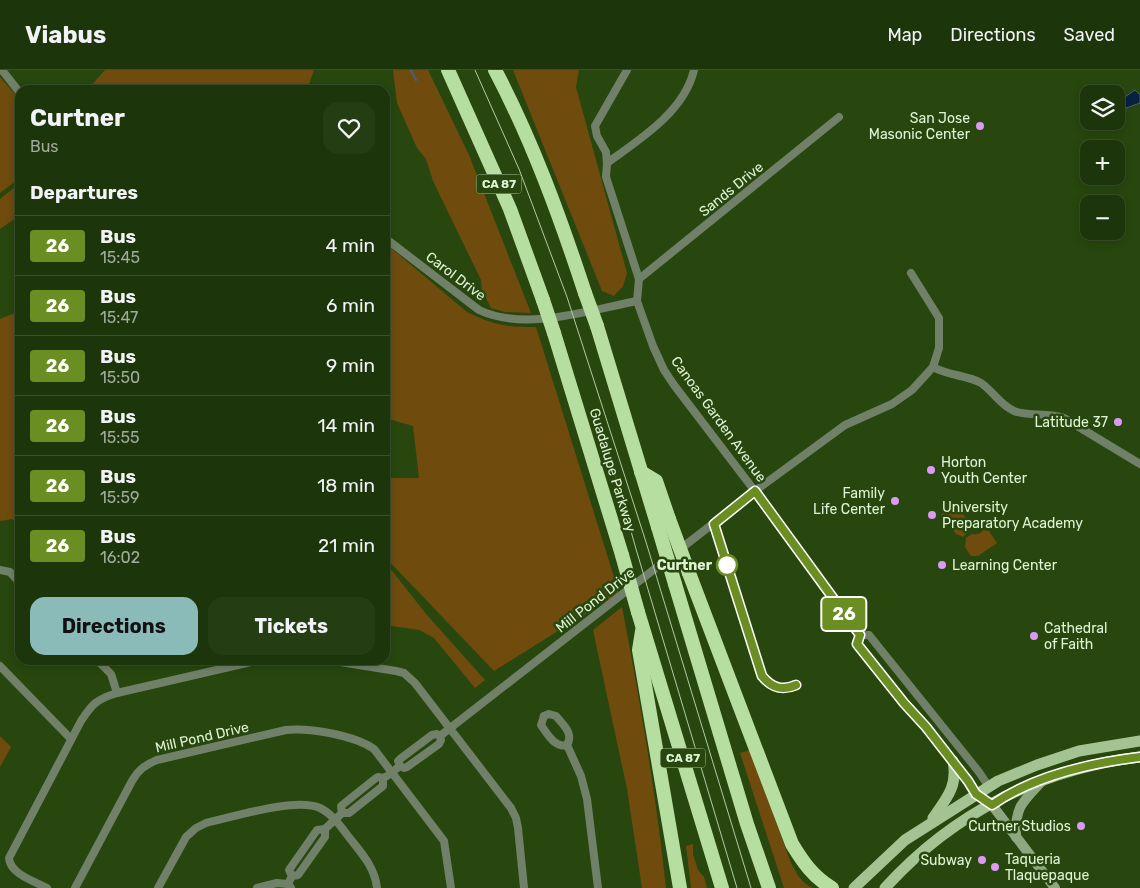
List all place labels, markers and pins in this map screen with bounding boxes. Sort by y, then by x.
place label: San Jose Masonic Center [869,110,971,143]
marker: San Jose Masonic Center [974,120,986,132]
place label: Latitude 37 [1034,414,1108,431]
marker: Latitude 37 [1112,416,1124,428]
place label: Horton Youth Center [941,454,1028,487]
marker: Horton Youth Center [925,464,937,476]
place label: Family Life Center [813,485,886,518]
marker: Family Life Center [889,495,901,507]
place label: University Preparatory Academy [942,499,1083,532]
marker: University Preparatory Academy [926,509,938,521]
marker: Curtner [716,554,738,576]
place label: Curtner [657,557,713,574]
place label: Learning Center [952,557,1058,574]
marker: Learning Center [936,559,948,571]
place label: Cathedral of Faith [1044,620,1108,653]
marker: Cathedral of Faith [1028,630,1040,642]
place label: Curtner Studios [968,818,1071,835]
marker: Curtner Studios [1075,820,1087,832]
place label: Taqueria Tlaquepaque [1005,851,1089,884]
place label: Subway [920,852,972,869]
marker: Subway [976,854,988,866]
marker: Taqueria Tlaquepaque [989,861,1001,873]

